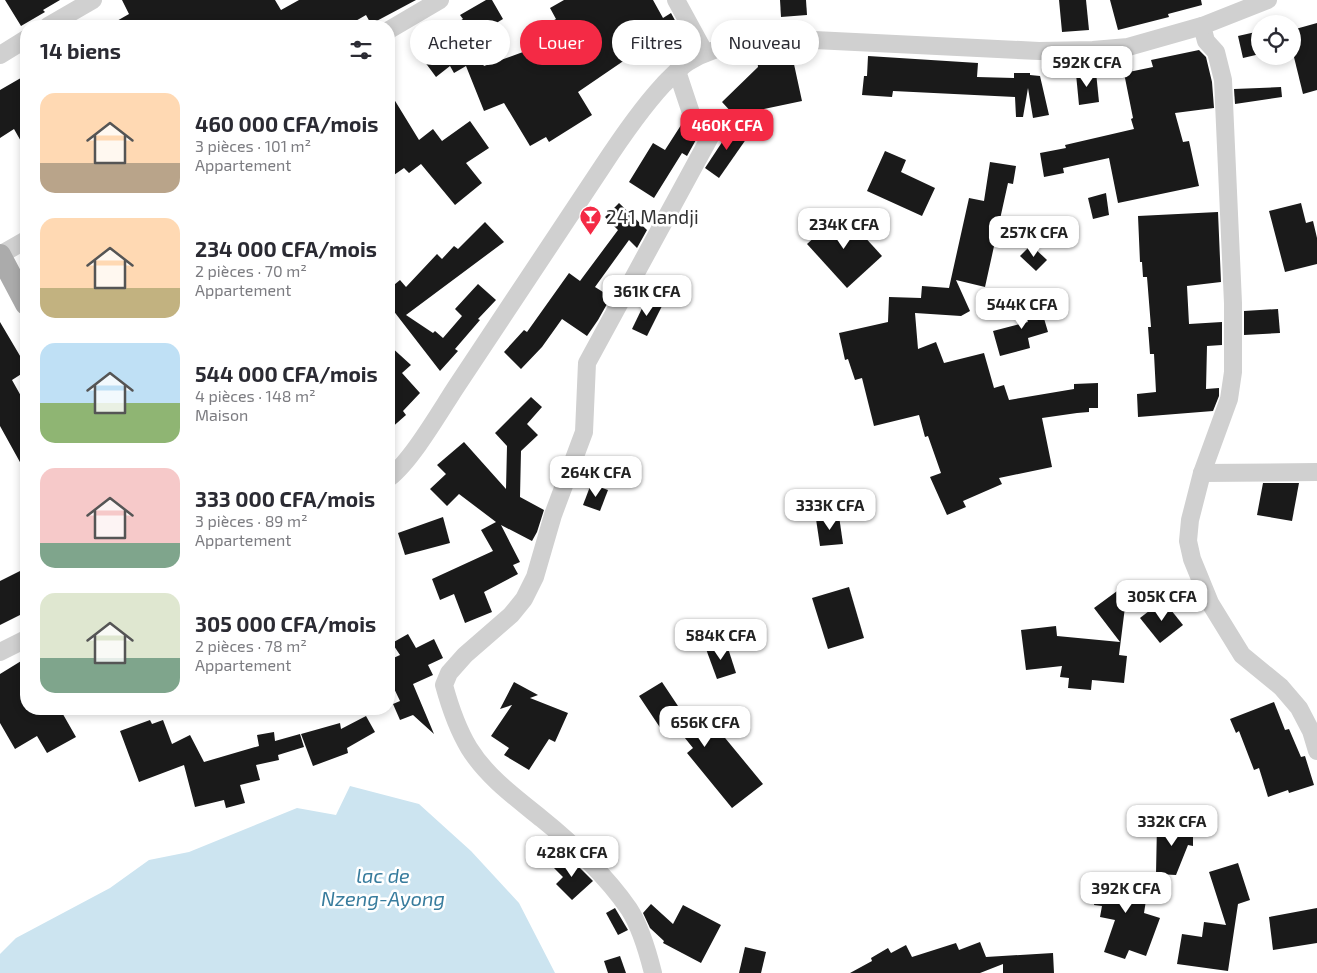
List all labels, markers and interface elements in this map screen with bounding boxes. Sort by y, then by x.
map controls [1251,15,1301,65]
button: locate [1251,15,1301,65]
chip: Acheter [410,20,510,65]
chip: Louer [520,20,602,65]
chip: Filtres [612,20,701,65]
chip: Nouveau [711,20,819,65]
icon: filters [347,36,375,64]
text: 14 biens [40,38,121,63]
pin: 592K CFA [1035,46,1139,88]
text: 592K CFA [1052,52,1122,71]
pin: 460K CFA [675,108,779,151]
text: 460 000 CFA/mois [195,111,378,136]
icon: home [80,113,140,173]
text: 460K CFA [691,115,763,134]
text: 3 pièces · 101 m² [195,136,311,155]
text: Appartement [195,155,291,174]
bar icon: 241 Mandji [578,205,602,236]
place label: 241 Mandji [606,205,699,228]
pin: 234K CFA [792,208,896,250]
text: 234K CFA [809,214,879,233]
pin: 257K CFA [982,216,1086,258]
text: 257K CFA [1000,222,1068,241]
text: 234 000 CFA/mois [195,236,377,261]
icon: home [80,238,140,298]
text: 2 pièces · 70 m² [195,261,307,280]
pin: 361K CFA [595,274,699,317]
text: Appartement [195,280,291,299]
text: 361K CFA [614,281,680,300]
pin: 544K CFA [970,288,1074,330]
text: 544K CFA [987,294,1057,313]
text: 544 000 CFA/mois [195,361,378,386]
icon: home [80,363,140,423]
text: 4 pièces · 148 m² [195,386,316,405]
text: Maison [195,405,248,424]
pin: 264K CFA [544,456,648,498]
text: 264K CFA [561,462,631,481]
text: 333 000 CFA/mois [195,486,375,511]
icon: home [80,488,140,548]
pin: 333K CFA [778,488,882,531]
text: 333K CFA [796,495,864,514]
text: 3 pièces · 89 m² [195,511,308,530]
text: Appartement [195,530,291,549]
pin: 305K CFA [1110,580,1214,622]
text: 305K CFA [1127,586,1197,605]
text: 305 000 CFA/mois [195,611,376,636]
icon: home [80,613,140,673]
pin: 584K CFA [669,618,773,661]
text: 584K CFA [686,625,756,644]
text: 2 pièces · 78 m² [195,636,307,655]
text: Appartement [195,655,291,674]
pin: 656K CFA [653,706,757,748]
text: 656K CFA [670,712,740,731]
pin: 332K CFA [1120,804,1224,847]
text: 332K CFA [1138,811,1206,830]
pin: 428K CFA [520,836,624,878]
text: 428K CFA [537,842,607,861]
water label: lac de Nzeng-Ayong [321,863,445,911]
pin: 392K CFA [1074,872,1178,914]
text: 392K CFA [1091,878,1161,897]

